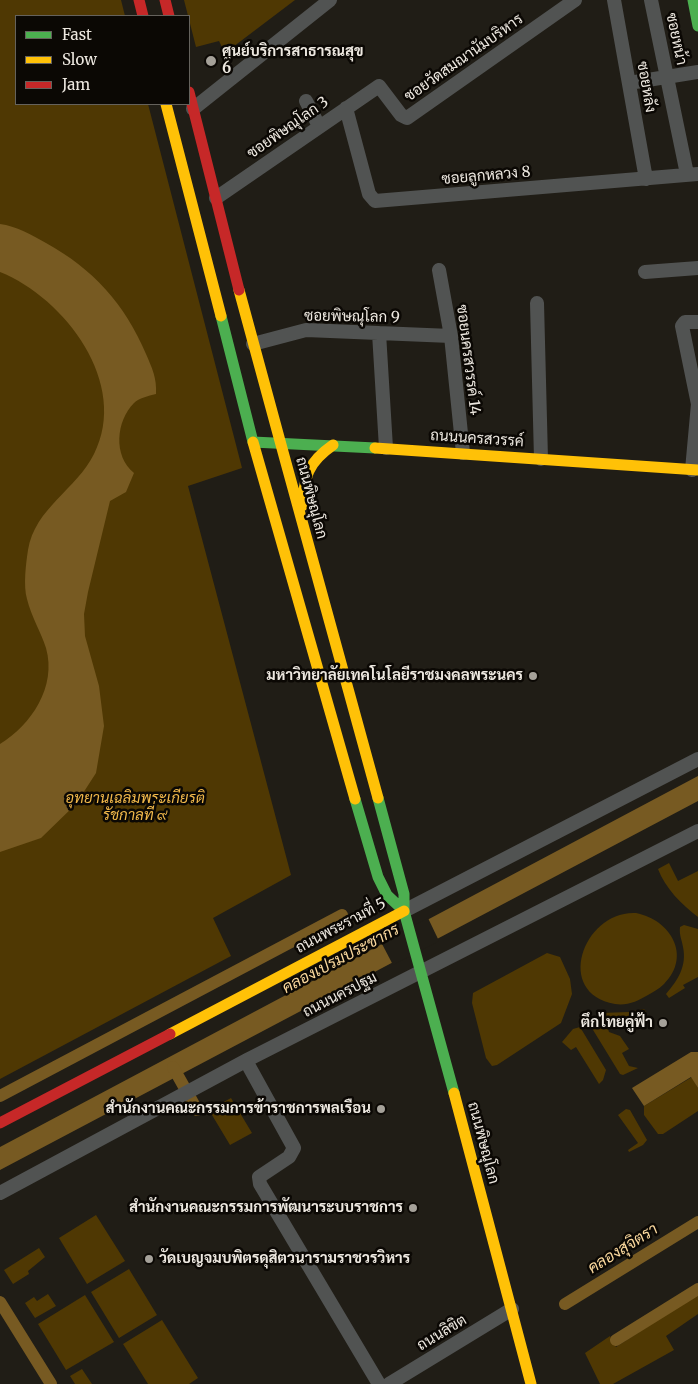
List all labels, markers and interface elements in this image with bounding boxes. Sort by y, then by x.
street label: ซอยวัดสมณานัมบริหาร [401,10,527,106]
street label: ซอยหน้า [662,11,690,67]
legend [15,15,190,105]
text: Fast [62,25,92,44]
place label: ศูนย์บริการสาธารณสุข 6 [222,43,363,78]
text: Slow [62,50,97,69]
marker: ศูนย์บริการสาธารณสุข 6 [204,54,218,68]
street label: ซอยหลัง [633,60,659,114]
text: Jam [62,75,90,94]
street label: ซอยพิษณุโลก 3 [244,93,332,163]
street label: ซอยลูกหลวง 8 [441,163,531,189]
street label: ซอยนครสวรรค์ 14 [452,304,484,416]
street label: ซอยพิษณุโลก 9 [304,307,400,327]
street label: ถนนนครสวรรค์ [430,427,524,451]
street label: ถนนพิษณุโลก [291,455,331,541]
place label: มหาวิทยาลัยเทคโนโลยีราชมงคลพระนคร [266,667,523,685]
marker: มหาวิทยาลัยเทคโนโลยีราชมงคลพระนคร [527,670,539,682]
park label: อุทยานเฉลิมพระเกียรติ รัชกาลที่ ๙ [65,790,205,825]
street label: ถนนพระรามที่ 5 [293,895,389,957]
water label: คลองเปรมประชากร [279,920,403,998]
street label: ถนนนครปฐม [300,969,380,1021]
place label: ตึกไทยคู่ฟ้า [581,1014,653,1032]
marker: ตึกไทยคู่ฟ้า [657,1017,669,1029]
place label: สำนักงานคณะกรรมการข้าราชการพลเรือน [105,1100,371,1118]
street label: ถนนพิษณุโลก [463,1100,503,1186]
marker: สำนักงานคณะกรรมการข้าราชการพลเรือน [375,1103,387,1115]
place label: สำนักงานคณะกรรมการพัฒนาระบบราชการ [129,1199,403,1217]
marker: สำนักงานคณะกรรมการพัฒนาระบบราชการ [407,1202,419,1214]
water label: คลองสุจิตรา [584,1220,662,1278]
place label: วัดเบญจมบพิตรดุสิตวนารามราชวรวิหาร [159,1250,410,1268]
marker: วัดเบญจมบพิตรดุสิตวนารามราชวรวิหาร [143,1253,155,1265]
street label: ถนนลิขิต [414,1311,470,1355]

